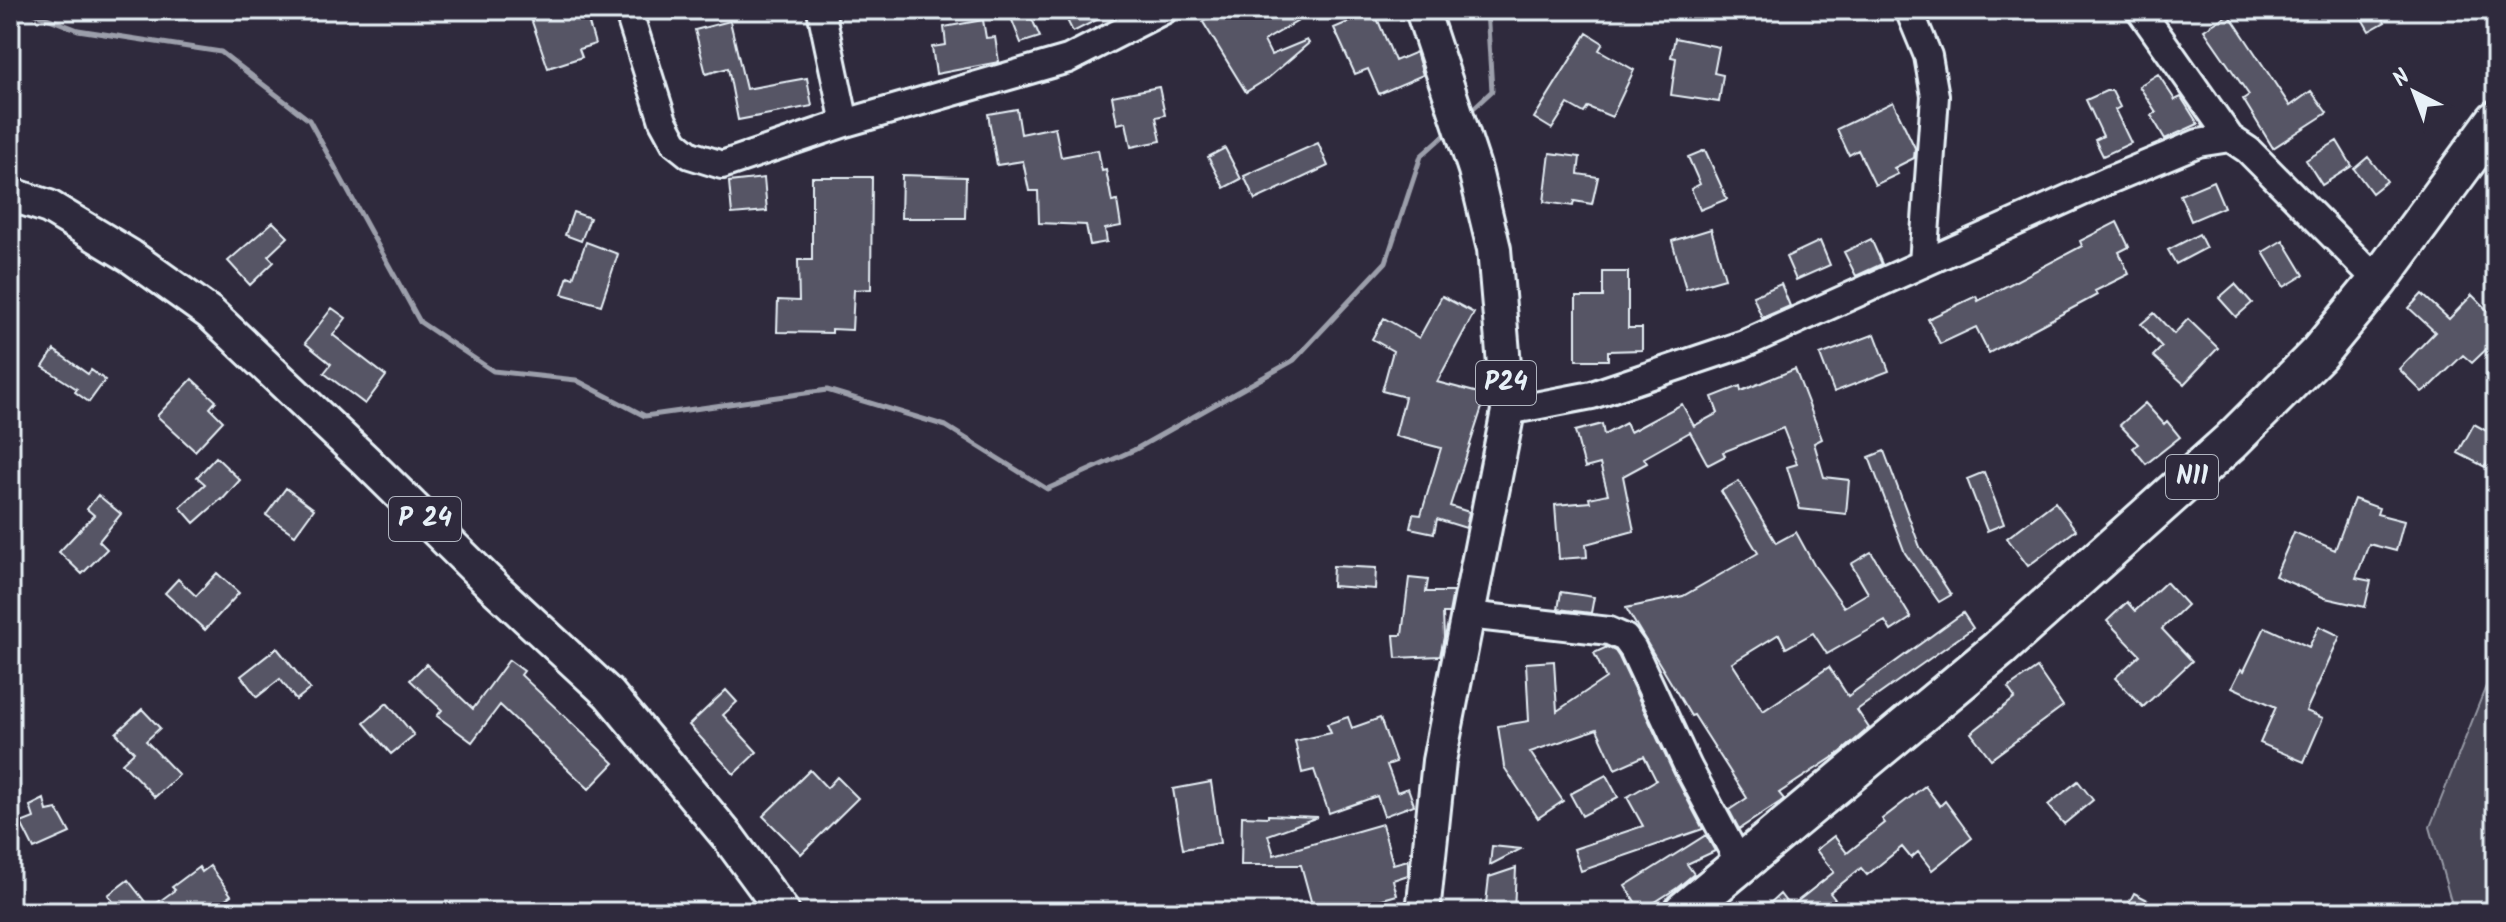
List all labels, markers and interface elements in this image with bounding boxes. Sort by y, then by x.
north arrow [2374,52,2454,132]
text: N [2385,61,2419,97]
road number: P24 [1476,361,1536,405]
road number: N11 [2166,455,2218,499]
road number: P 24 [389,497,461,541]

